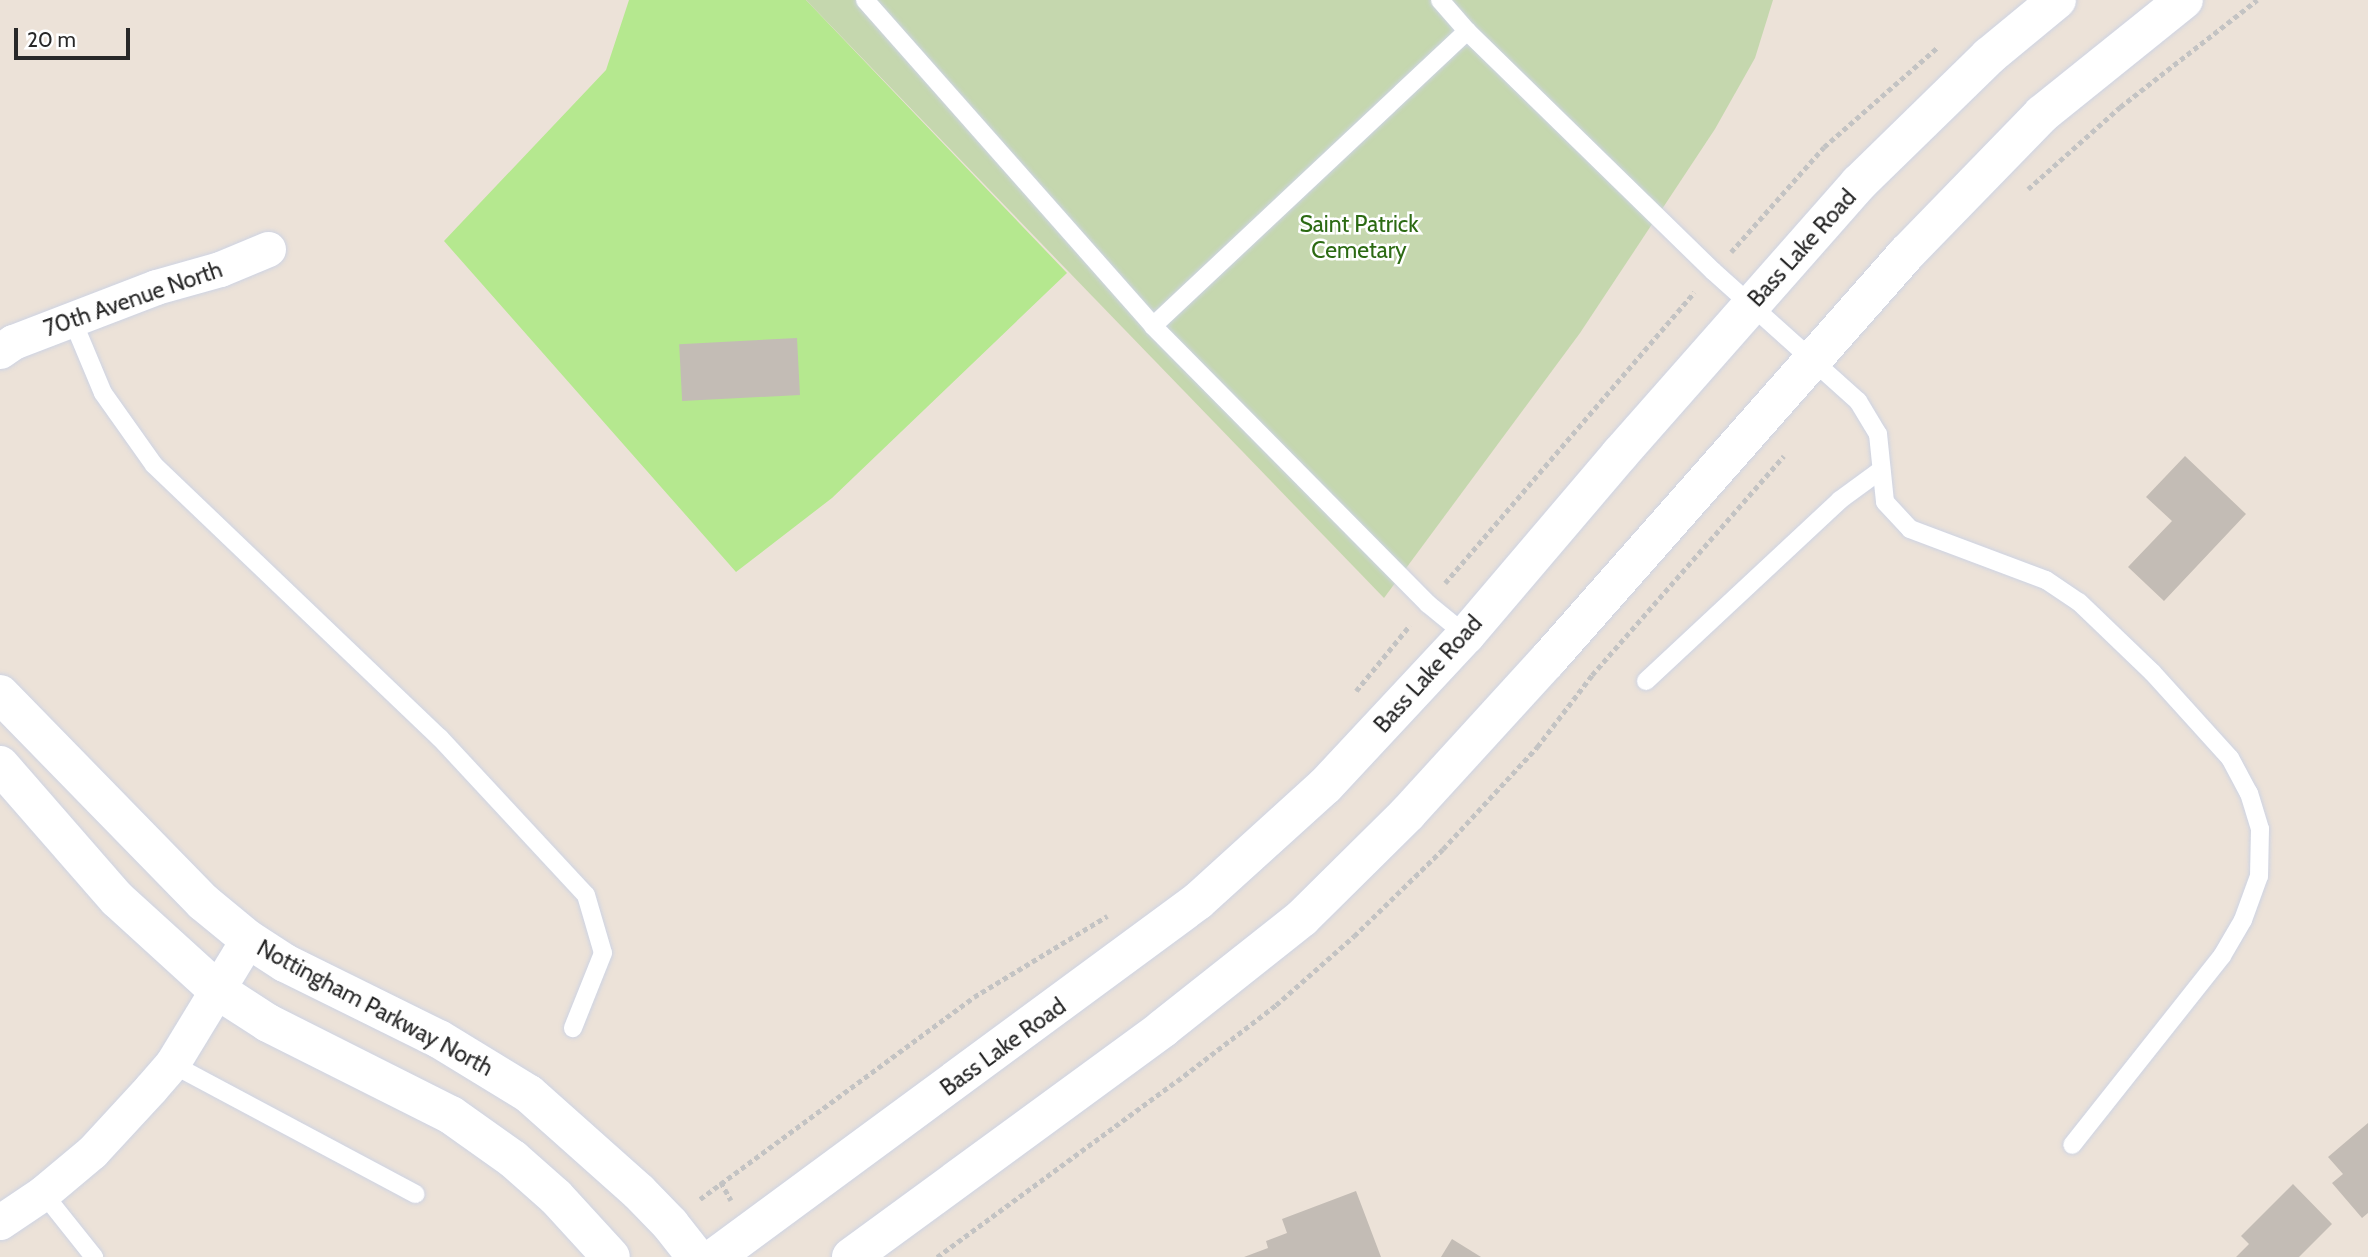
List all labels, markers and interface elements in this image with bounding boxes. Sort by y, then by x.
scale bar [18,14,133,58]
text: 20 m [27,27,76,52]
street label: Bass Lake Road [1742,184,1862,312]
park label: Saint Patrick Cemetary [1299,210,1419,264]
street label: 70th Avenue North [40,256,226,342]
street label: Bass Lake Road [1368,610,1488,738]
street label: Nottingham Parkway North [252,934,498,1082]
street label: Bass Lake Road [935,992,1071,1102]

